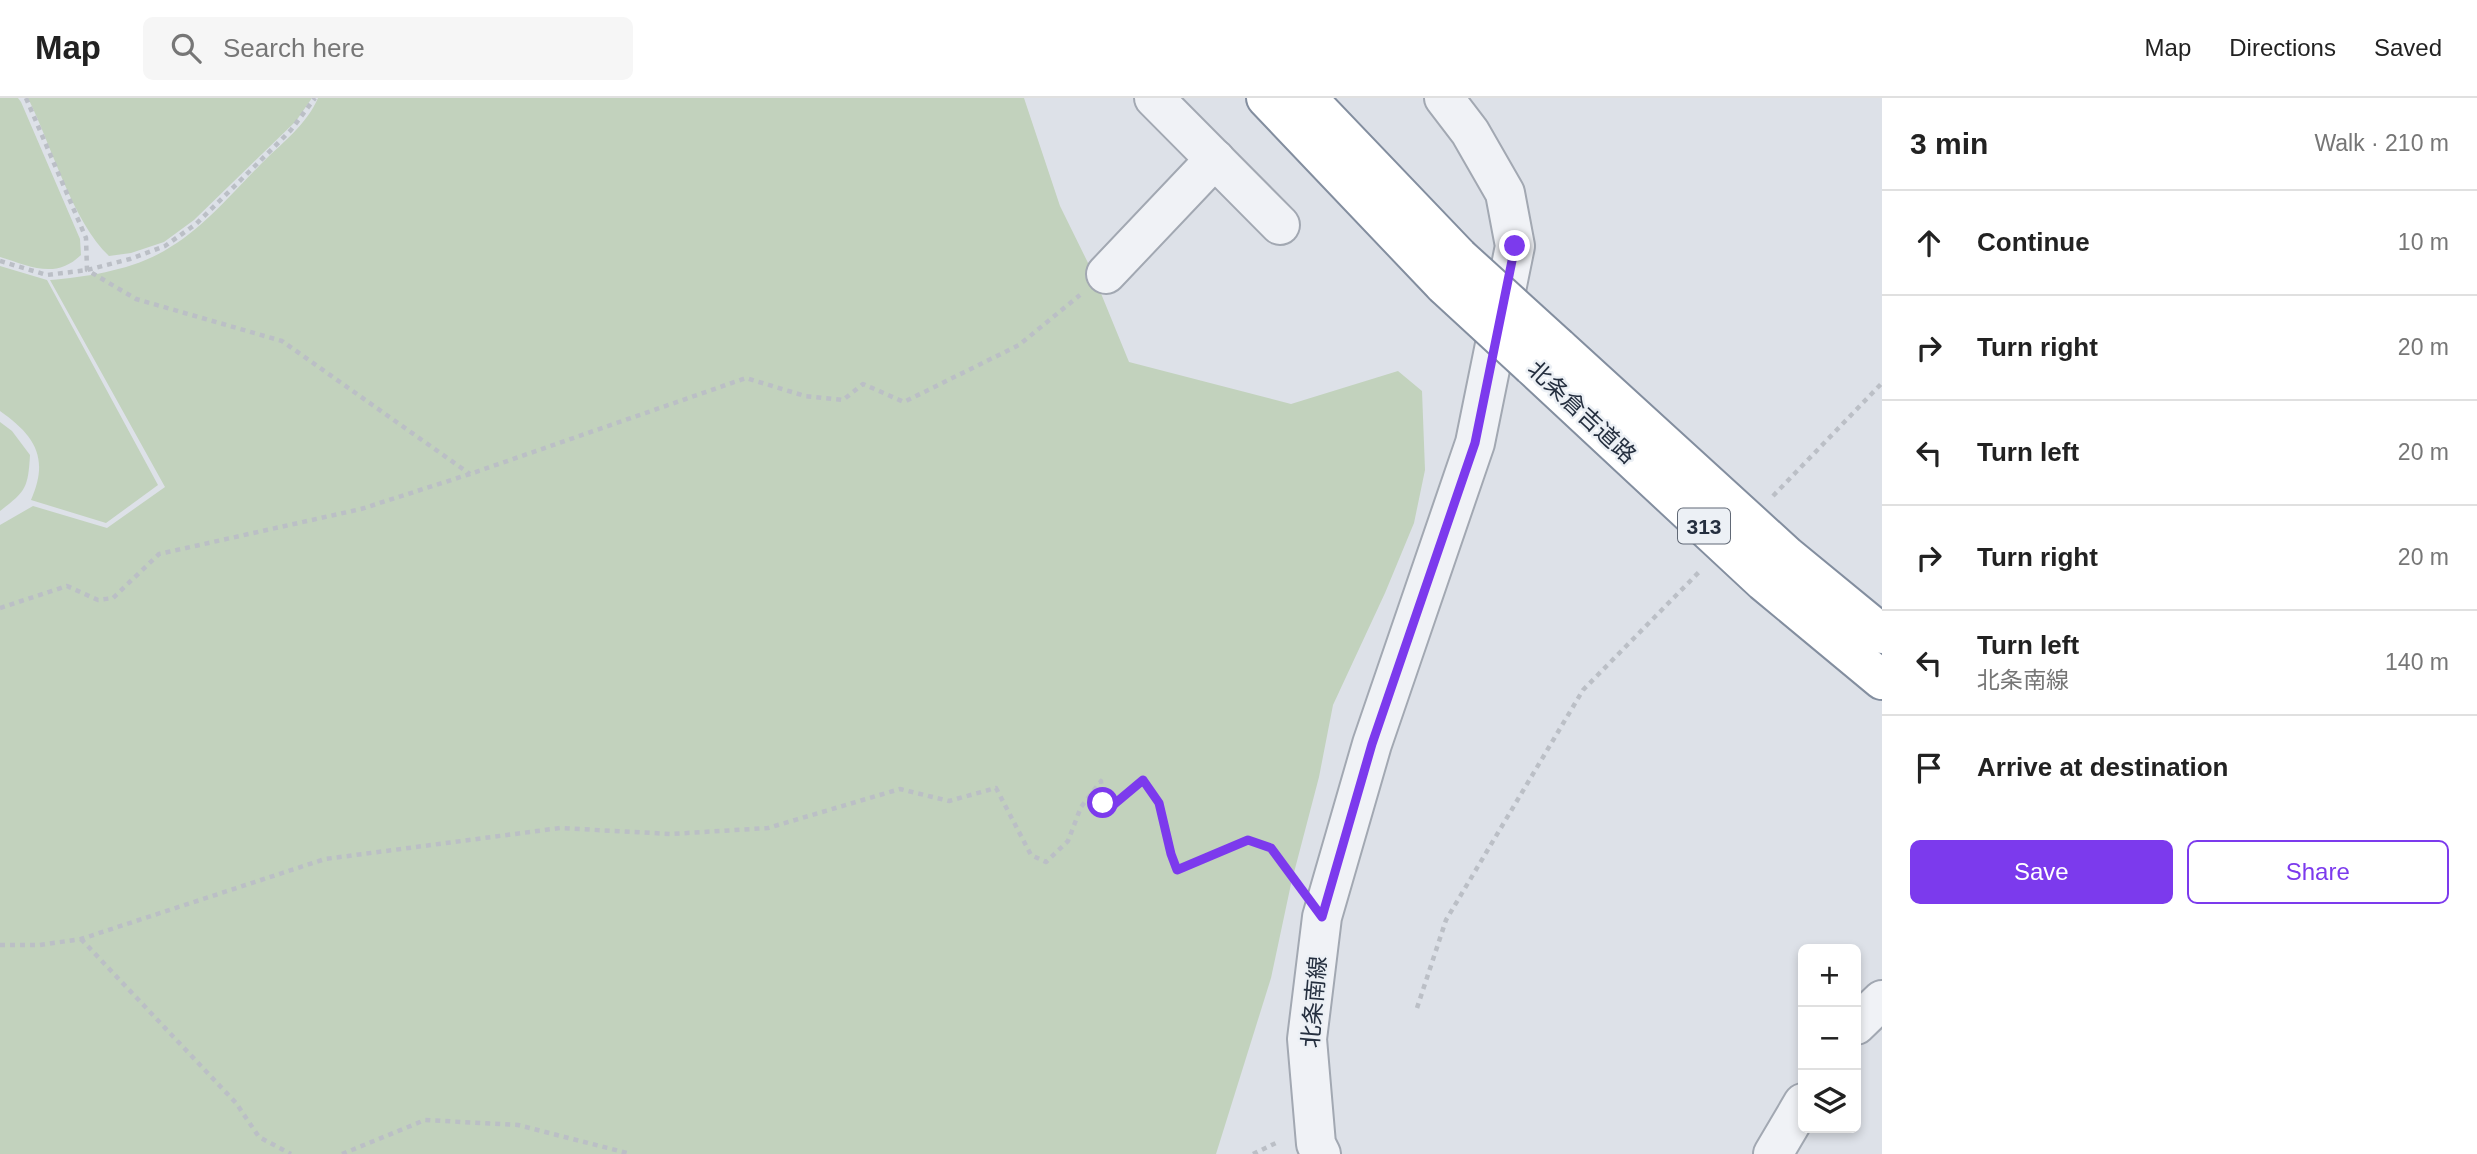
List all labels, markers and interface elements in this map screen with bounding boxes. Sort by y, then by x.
search box [143,17,633,80]
text: Map [35,29,101,66]
icon: search [167,29,205,67]
text: Search here [223,33,365,63]
text: Map [2145,34,2191,61]
text: Directions [2229,34,2336,61]
text: Saved [2374,34,2442,61]
text: 3 min [1910,127,1988,160]
text: Walk · 210 m [2314,130,2449,156]
icon: ahead [1910,224,1948,262]
text: Continue [1977,227,2090,257]
text: 10 m [2398,229,2449,255]
route end [1499,230,1530,261]
icon: right [1910,329,1948,367]
text: Turn right [1977,332,2098,362]
text: 20 m [2398,334,2449,360]
street label: 北条倉吉道路 [1523,355,1641,469]
icon: left [1910,434,1948,472]
text: Turn left [1977,437,2079,467]
text: 20 m [2398,439,2449,465]
road number: 313 [1678,508,1730,544]
icon: right [1910,539,1948,577]
text: Turn right [1977,542,2098,572]
text: 20 m [2398,544,2449,570]
text: Turn left [1977,630,2079,660]
icon: left [1910,644,1948,682]
text: 140 m [2385,649,2449,675]
text: 北条南線 [1977,667,2069,693]
icon: arrive [1910,749,1948,787]
text: Arrive at destination [1977,752,2228,782]
route start [1087,787,1118,818]
button: Save [1910,840,2173,904]
button: Share [2187,840,2449,904]
map controls [1798,944,1861,1133]
button: + [1798,944,1861,1007]
street label: 北条南線 [1297,955,1331,1049]
button: − [1798,1007,1861,1070]
button: layers [1798,1070,1861,1133]

